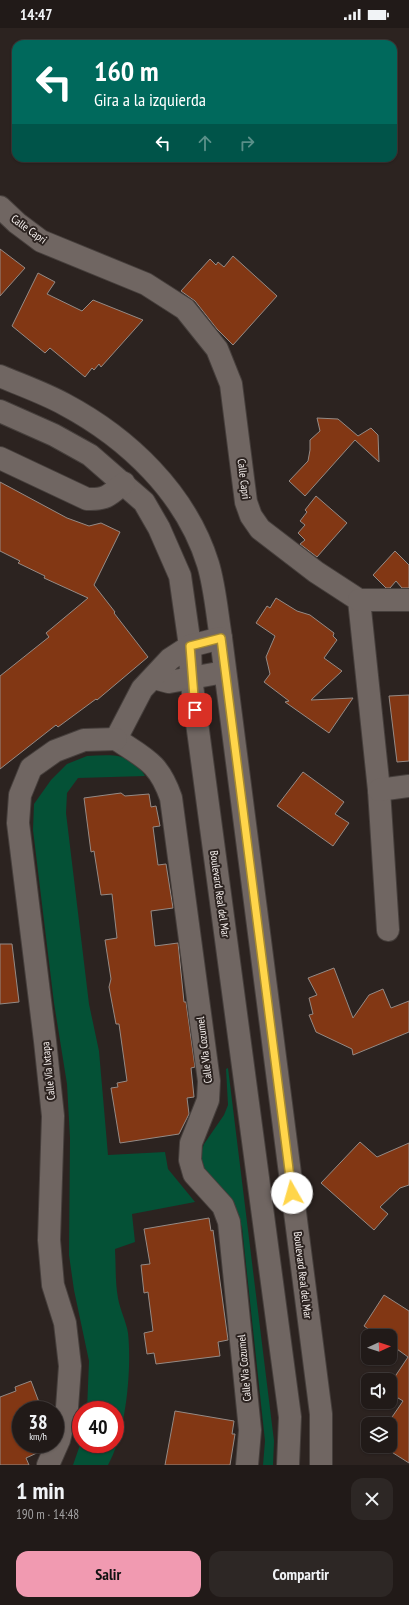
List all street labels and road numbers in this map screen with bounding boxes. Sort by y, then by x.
street label: Calle Capri [8,211,50,247]
street label: Calle Capri [235,458,253,500]
street label: Boulevard Real del Mar [207,850,233,938]
street label: Calle Vía Cozumel [193,1015,215,1084]
street label: Calle Vía Ixtapa [38,1041,58,1101]
street label: Boulevard Real del Mar [291,1231,315,1319]
street label: Calle Vía Cozumel [234,1333,254,1402]

